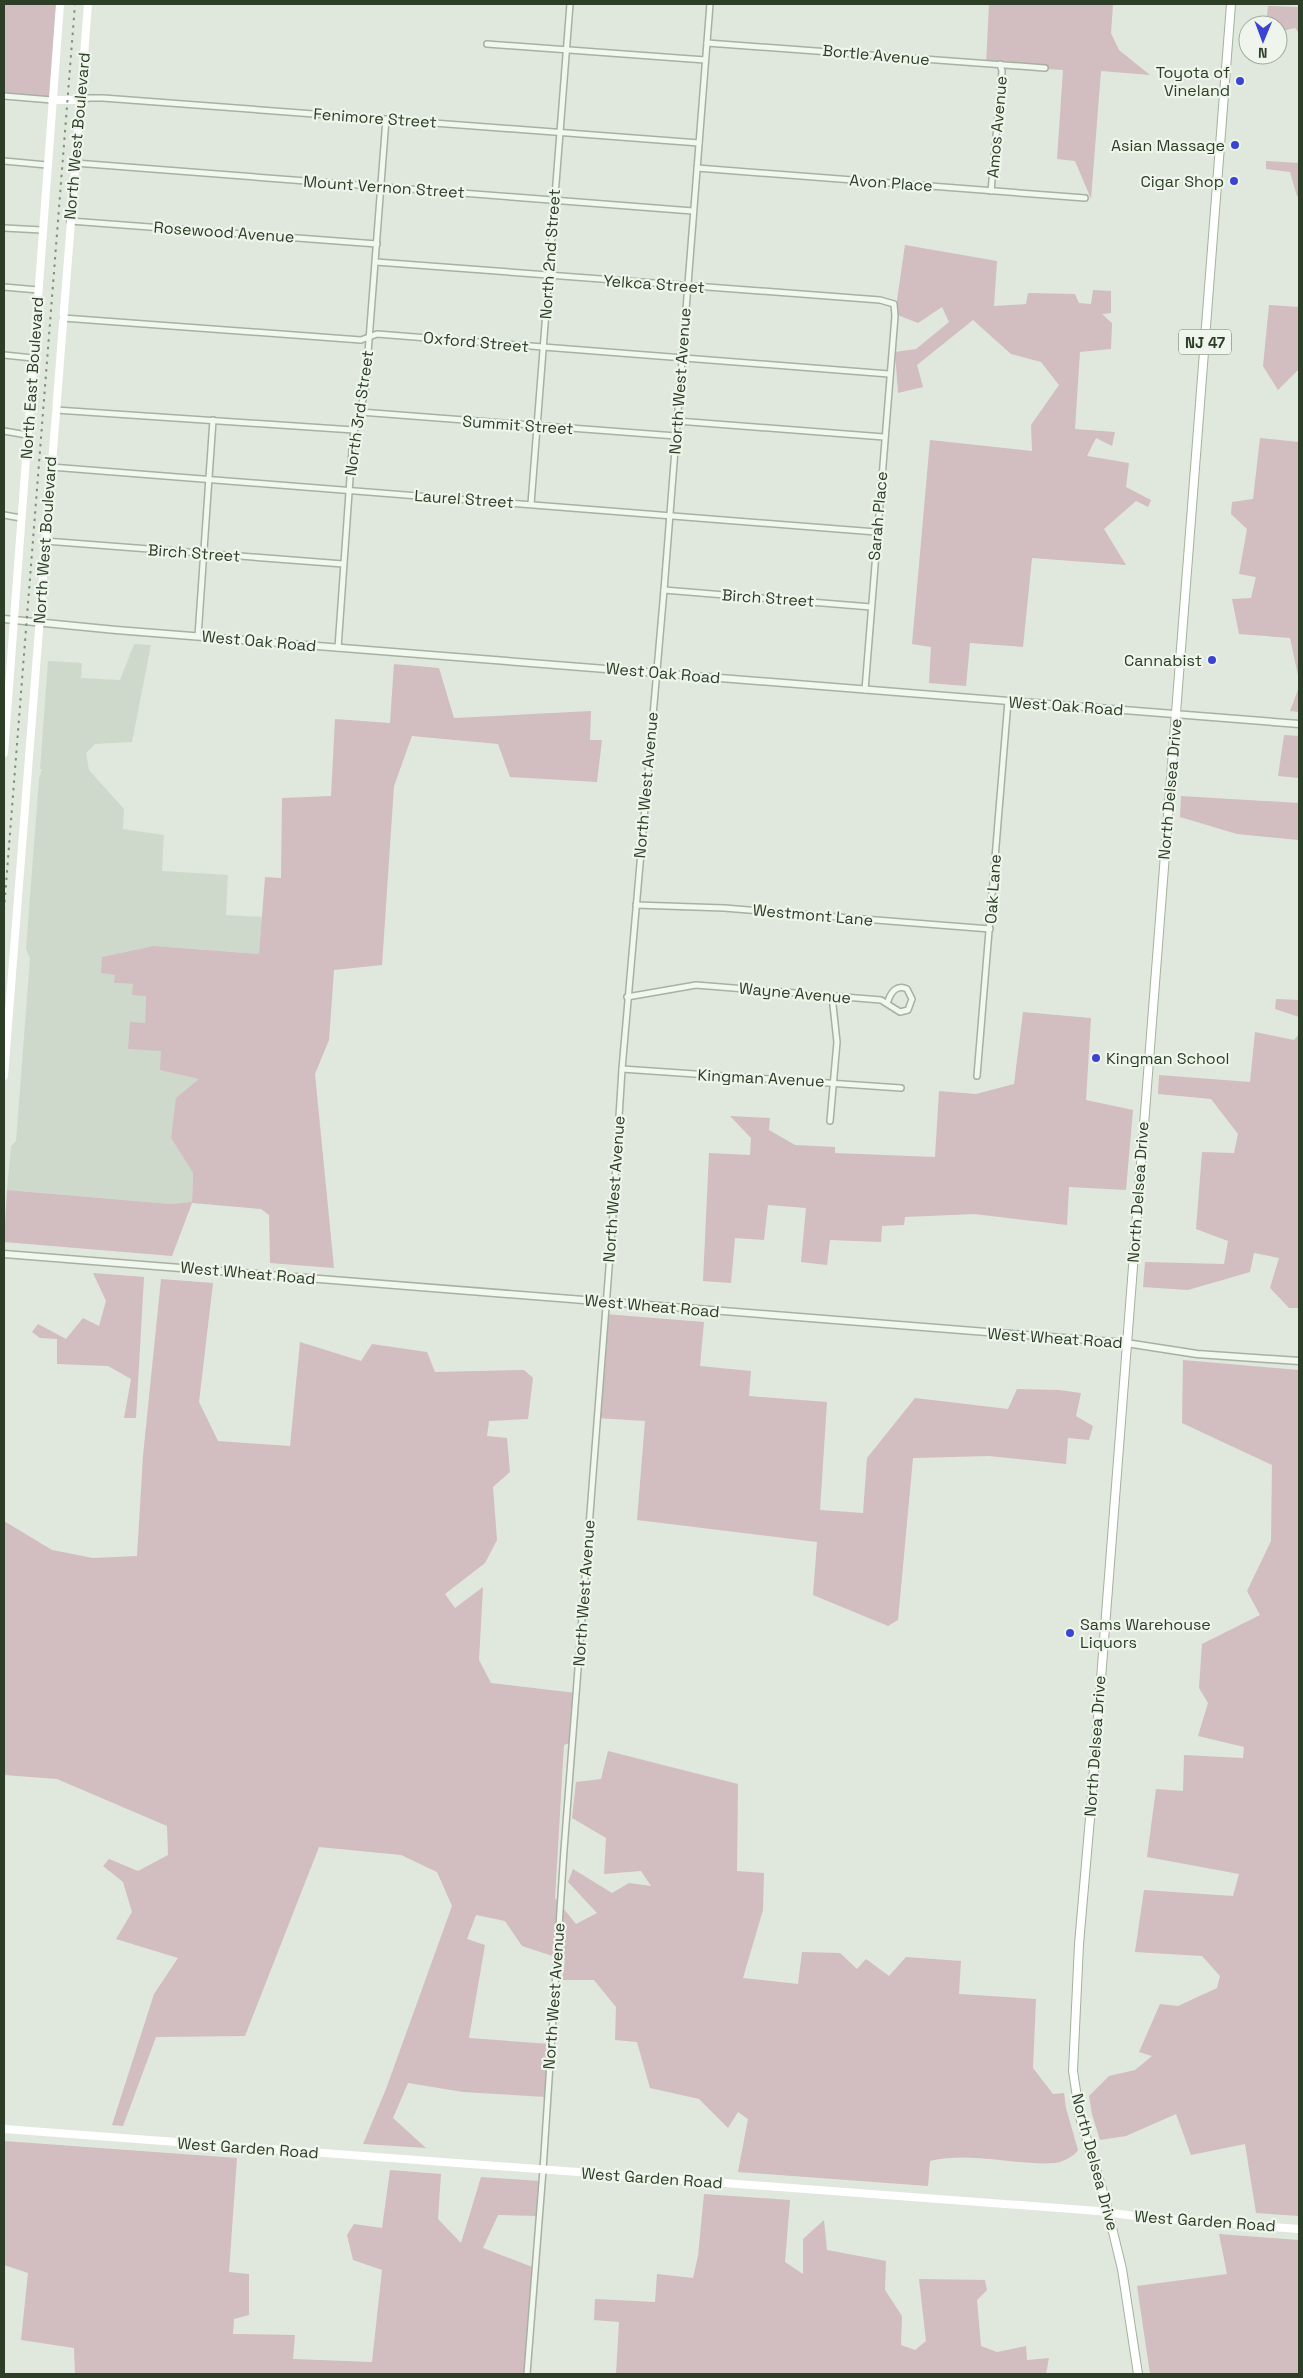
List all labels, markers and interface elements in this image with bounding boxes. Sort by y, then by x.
north arrow [1238,15,1288,65]
street label: Bortle Avenue [821,40,931,70]
text: N [1258,44,1268,62]
street label: North West Boulevard [59,52,95,220]
place label: Toyota of Vineland [1156,62,1230,101]
street label: Amos Avenue [982,75,1012,179]
marker: Toyota of Vineland [1234,75,1246,87]
street label: Fenimore Street [313,103,437,133]
place label: Asian Massage [1111,135,1225,156]
marker: Asian Massage [1229,139,1241,151]
street label: Avon Place [849,170,933,196]
street label: Mount Vernon Street [303,171,465,203]
place label: Cigar Shop [1140,171,1224,192]
marker: Cigar Shop [1228,175,1240,187]
street label: North 2nd Street [535,188,565,320]
street label: Rosewood Avenue [153,217,295,247]
street label: Yelkca Street [603,270,705,298]
street label: North East Boulevard [16,296,48,460]
street label: North West Avenue [664,307,696,455]
street label: Oxford Street [422,327,530,357]
road number: NJ 47 [1179,330,1231,354]
street label: North 3rd Street [340,349,378,477]
street label: Summit Street [462,411,574,439]
street label: North West Boulevard [29,456,61,624]
street label: Sarah Place [864,471,892,561]
street label: Laurel Street [414,485,514,513]
street label: Birch Street [147,539,241,567]
street label: Birch Street [721,584,815,612]
street label: West Oak Road [201,626,317,656]
place label: Cannabist [1124,650,1202,671]
marker: Cannabist [1206,654,1218,666]
street label: West Oak Road [605,658,721,688]
street label: West Oak Road [1008,692,1124,720]
street label: North West Avenue [629,711,663,859]
street label: North Delsea Drive [1153,718,1187,860]
street label: Oak Lane [980,853,1006,925]
street label: Westmont Lane [752,899,874,931]
street label: Wayne Avenue [738,978,852,1008]
place label: Kingman School [1106,1048,1230,1069]
marker: Kingman School [1090,1052,1102,1064]
street label: Kingman Avenue [697,1064,825,1092]
street label: North West Avenue [598,1115,630,1263]
street label: North Delsea Drive [1123,1121,1153,1263]
street label: West Wheat Road [180,1257,316,1289]
street label: West Wheat Road [584,1290,720,1322]
street label: West Wheat Road [987,1323,1123,1353]
street label: North West Avenue [568,1519,600,1667]
place label: Sams Warehouse Liquors [1080,1614,1211,1653]
marker: Sams Warehouse Liquors [1064,1627,1076,1639]
street label: North Delsea Drive [1080,1675,1110,1817]
street label: North West Avenue [538,1922,570,2070]
street label: North Delsea Drive [1067,2091,1123,2233]
street label: West Garden Road [177,2133,319,2163]
street label: West Garden Road [581,2163,723,2193]
street label: West Garden Road [1134,2206,1276,2236]

